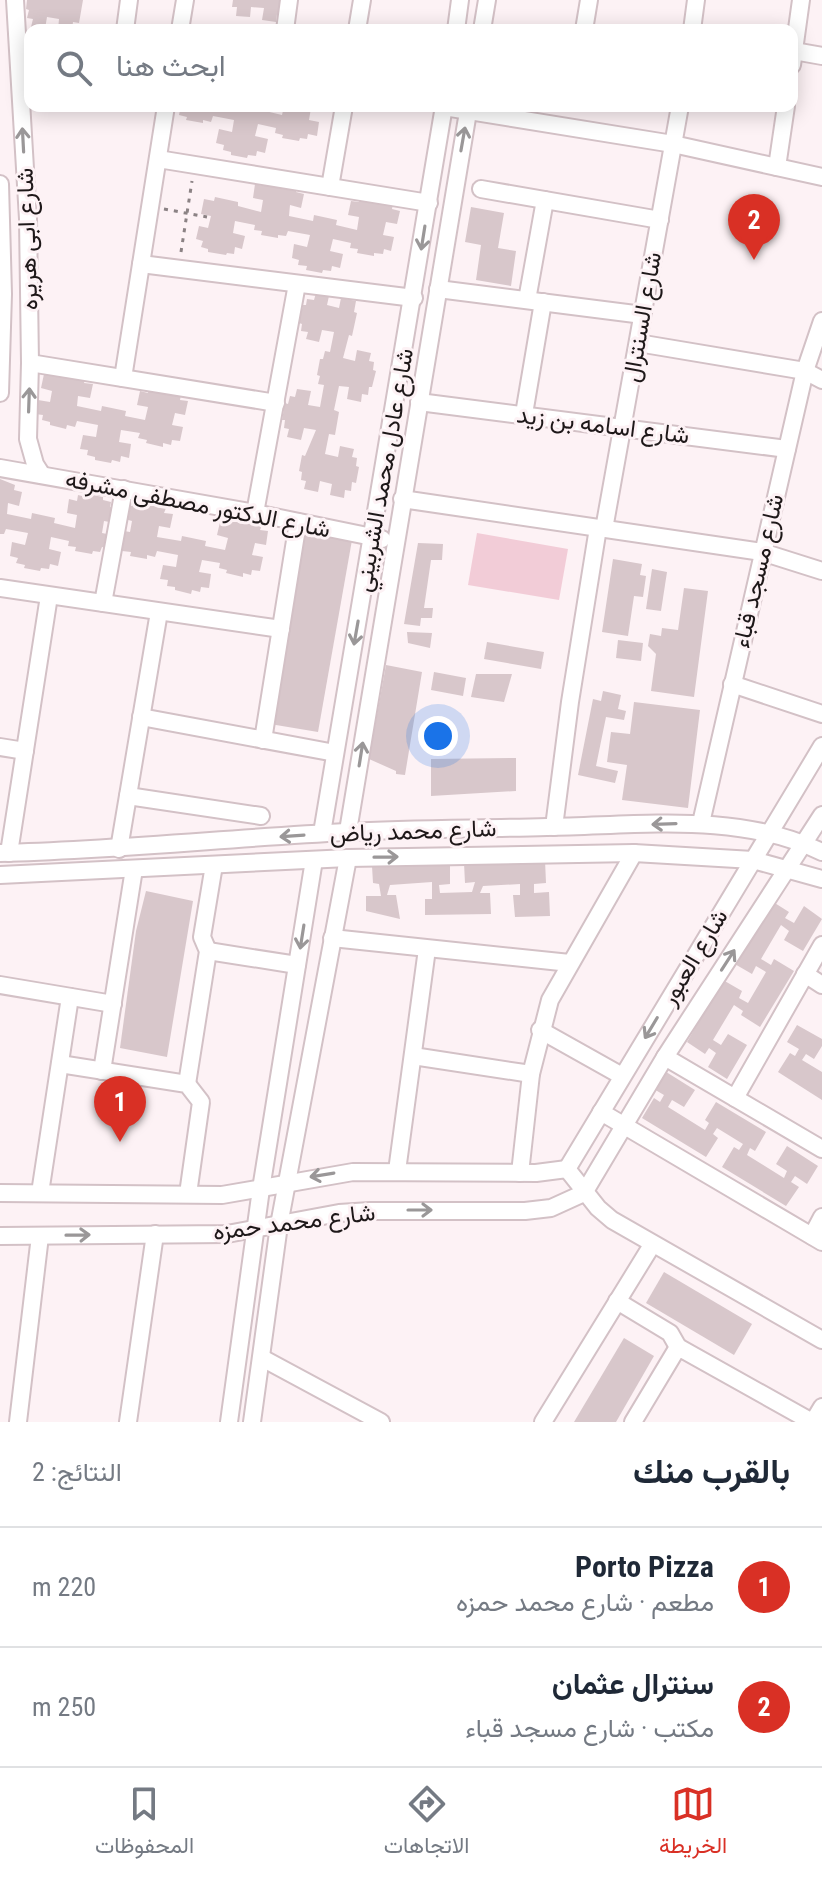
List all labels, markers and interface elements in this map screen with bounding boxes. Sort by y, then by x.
search box [24,24,798,112]
icon: search [52,46,96,90]
text: ابحث هنا [116,48,226,83]
one-way arrow [15,127,30,154]
one-way arrow [457,127,472,152]
street label: شارع ابى هريره [11,167,45,311]
pin: 2 [728,194,780,260]
one-way arrow [415,225,430,251]
street label: شارع السنترال [617,250,669,385]
street label: شارع عادل محمد الشربيني [349,346,424,595]
one-way arrow [21,387,36,414]
street label: شارع اسامه بن زيد [515,401,691,451]
street label: شارع الدكتور مصطفى مشرفه [63,465,333,545]
street label: شارع مسجد قباء [727,491,791,651]
one-way arrow [347,619,362,645]
your location [418,716,458,756]
one-way arrow [354,742,369,768]
street label: شارع محمد رياض [329,814,497,850]
one-way arrow [651,817,678,832]
one-way arrow [280,829,306,844]
one-way arrow [372,849,399,865]
street label: شارع العبور [654,904,735,1012]
one-way arrow [294,923,309,949]
one-way arrow [720,949,736,971]
one-way arrow [643,1016,659,1039]
pin: 1 [94,1076,146,1142]
one-way arrow [310,1169,335,1184]
street label: شارع محمد حمزه [211,1198,377,1248]
one-way arrow [406,1202,433,1218]
one-way arrow [64,1227,91,1243]
text: بالقرب منك [633,1451,790,1491]
text: النتائج: 2 [32,1457,122,1487]
text: Porto Pizza [575,1549,714,1584]
text: 220 m [32,1572,96,1602]
text: 1 [757,1572,771,1602]
text: مطعم · شارع محمد حمزه [456,1587,714,1617]
text: سنترال عثمان [552,1666,714,1701]
text: 250 m [32,1692,96,1722]
text: 2 [757,1692,771,1722]
text: مكتب · شارع مسجد قباء [465,1713,714,1743]
tab: المحفوظات [95,1782,194,1865]
tab: الاتجاهات [384,1782,469,1865]
tab: الخريطة [659,1782,727,1865]

